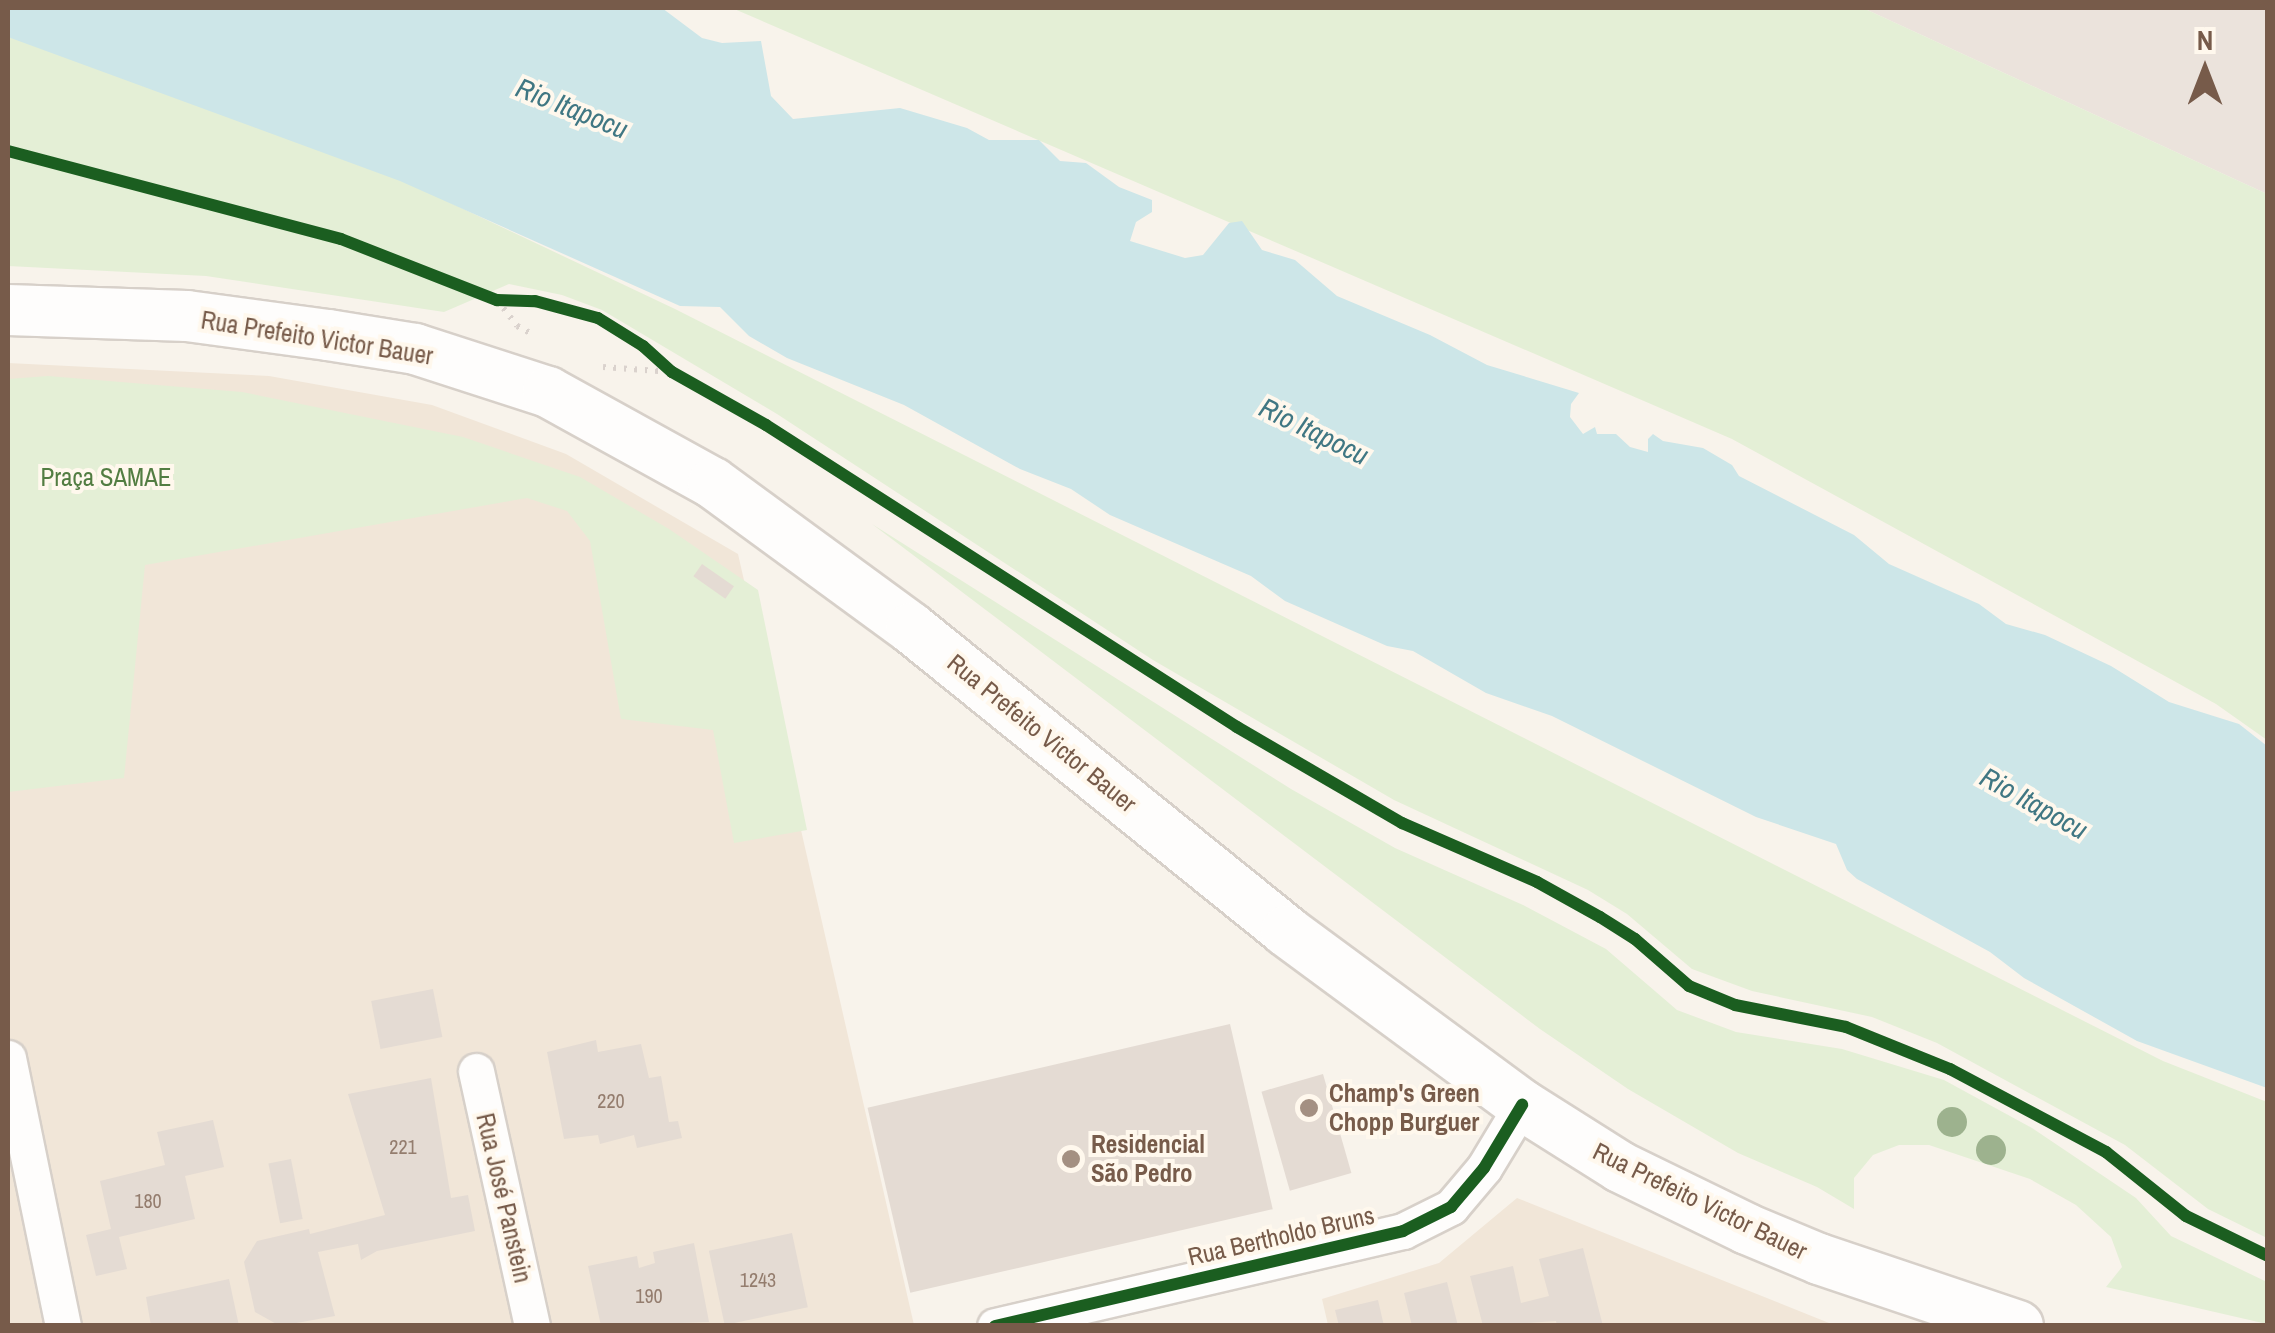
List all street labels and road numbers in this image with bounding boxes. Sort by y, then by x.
street label: Rua Prefeito Victor Bauer [199,305,435,371]
street label: Rua Prefeito Victor Bauer [941,648,1143,818]
street label: Rua José Panstein [470,1110,538,1286]
street label: Rua Prefeito Victor Bauer [1588,1136,1812,1266]
street label: Rua Bertholdo Bruns [1185,1200,1377,1272]

